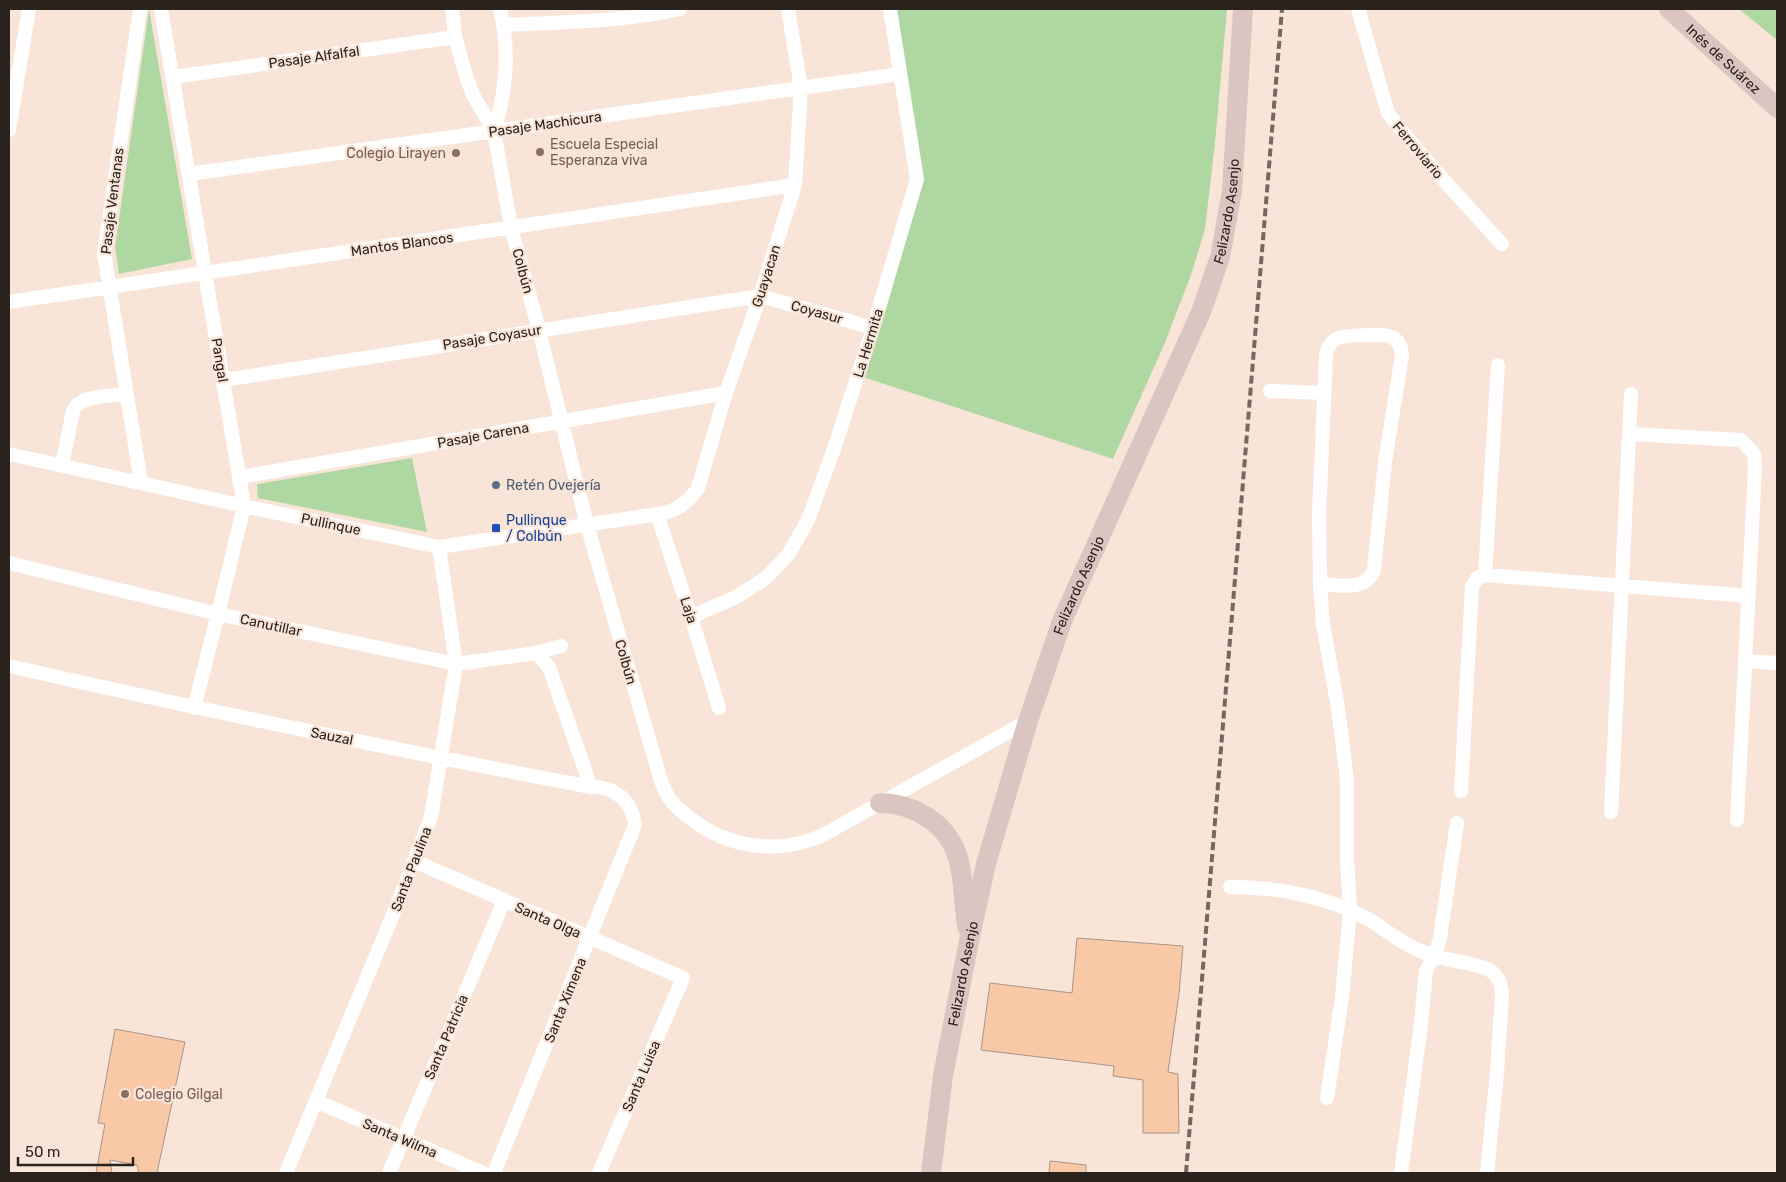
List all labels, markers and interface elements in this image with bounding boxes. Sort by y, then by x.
street label: Inés de Suárez [1682,21,1764,98]
street label: Pasaje Alfalfal [267,43,361,72]
street label: Pasaje Machicura [487,108,603,141]
street label: Ferroviario [1389,118,1447,183]
place label: Escuela Especial Esperanza viva [550,136,658,169]
place label: Colegio Lirayen [346,145,446,162]
marker: Escuela Especial Esperanza viva [534,146,546,158]
street label: Pasaje Ventanas [98,147,127,255]
marker: Colegio Lirayen [450,147,462,159]
street label: Felizardo Asenjo [1210,158,1243,267]
street label: Mantos Blancos [350,229,454,260]
street label: Guayacan [748,243,785,310]
street label: Colbún [508,247,537,296]
street label: Coyasur [789,297,845,328]
street label: La Hermita [850,307,887,380]
street label: Pasaje Coyasur [442,321,543,354]
street label: Pangal [208,337,231,383]
street label: Pasaje Carena [436,419,530,452]
place label: Retén Ovejería [506,477,601,494]
marker: Retén Ovejería [490,479,502,491]
street label: Pullinque [299,510,363,539]
place label: Pullinque / Colbún [506,512,567,545]
marker: Pullinque / Colbún [490,522,502,534]
street label: Felizardo Asenjo [1050,533,1108,637]
street label: Laja [676,595,701,626]
street label: Canutillar [238,611,304,640]
street label: Colbún [611,638,640,687]
street label: Sauzal [309,724,355,749]
street label: Santa Paulina [387,824,435,914]
street label: Santa Olga [512,899,584,942]
street label: Felizardo Asenjo [945,920,982,1028]
street label: Santa Ximena [541,955,590,1045]
street label: Santa Patricia [421,992,472,1082]
street label: Santa Luisa [619,1038,664,1114]
place label: Colegio Gilgal [135,1086,223,1103]
marker: Colegio Gilgal [119,1088,131,1100]
street label: Santa Wilma [360,1115,440,1162]
scale bar [18,1134,132,1166]
text: 50 m [25,1143,60,1161]

